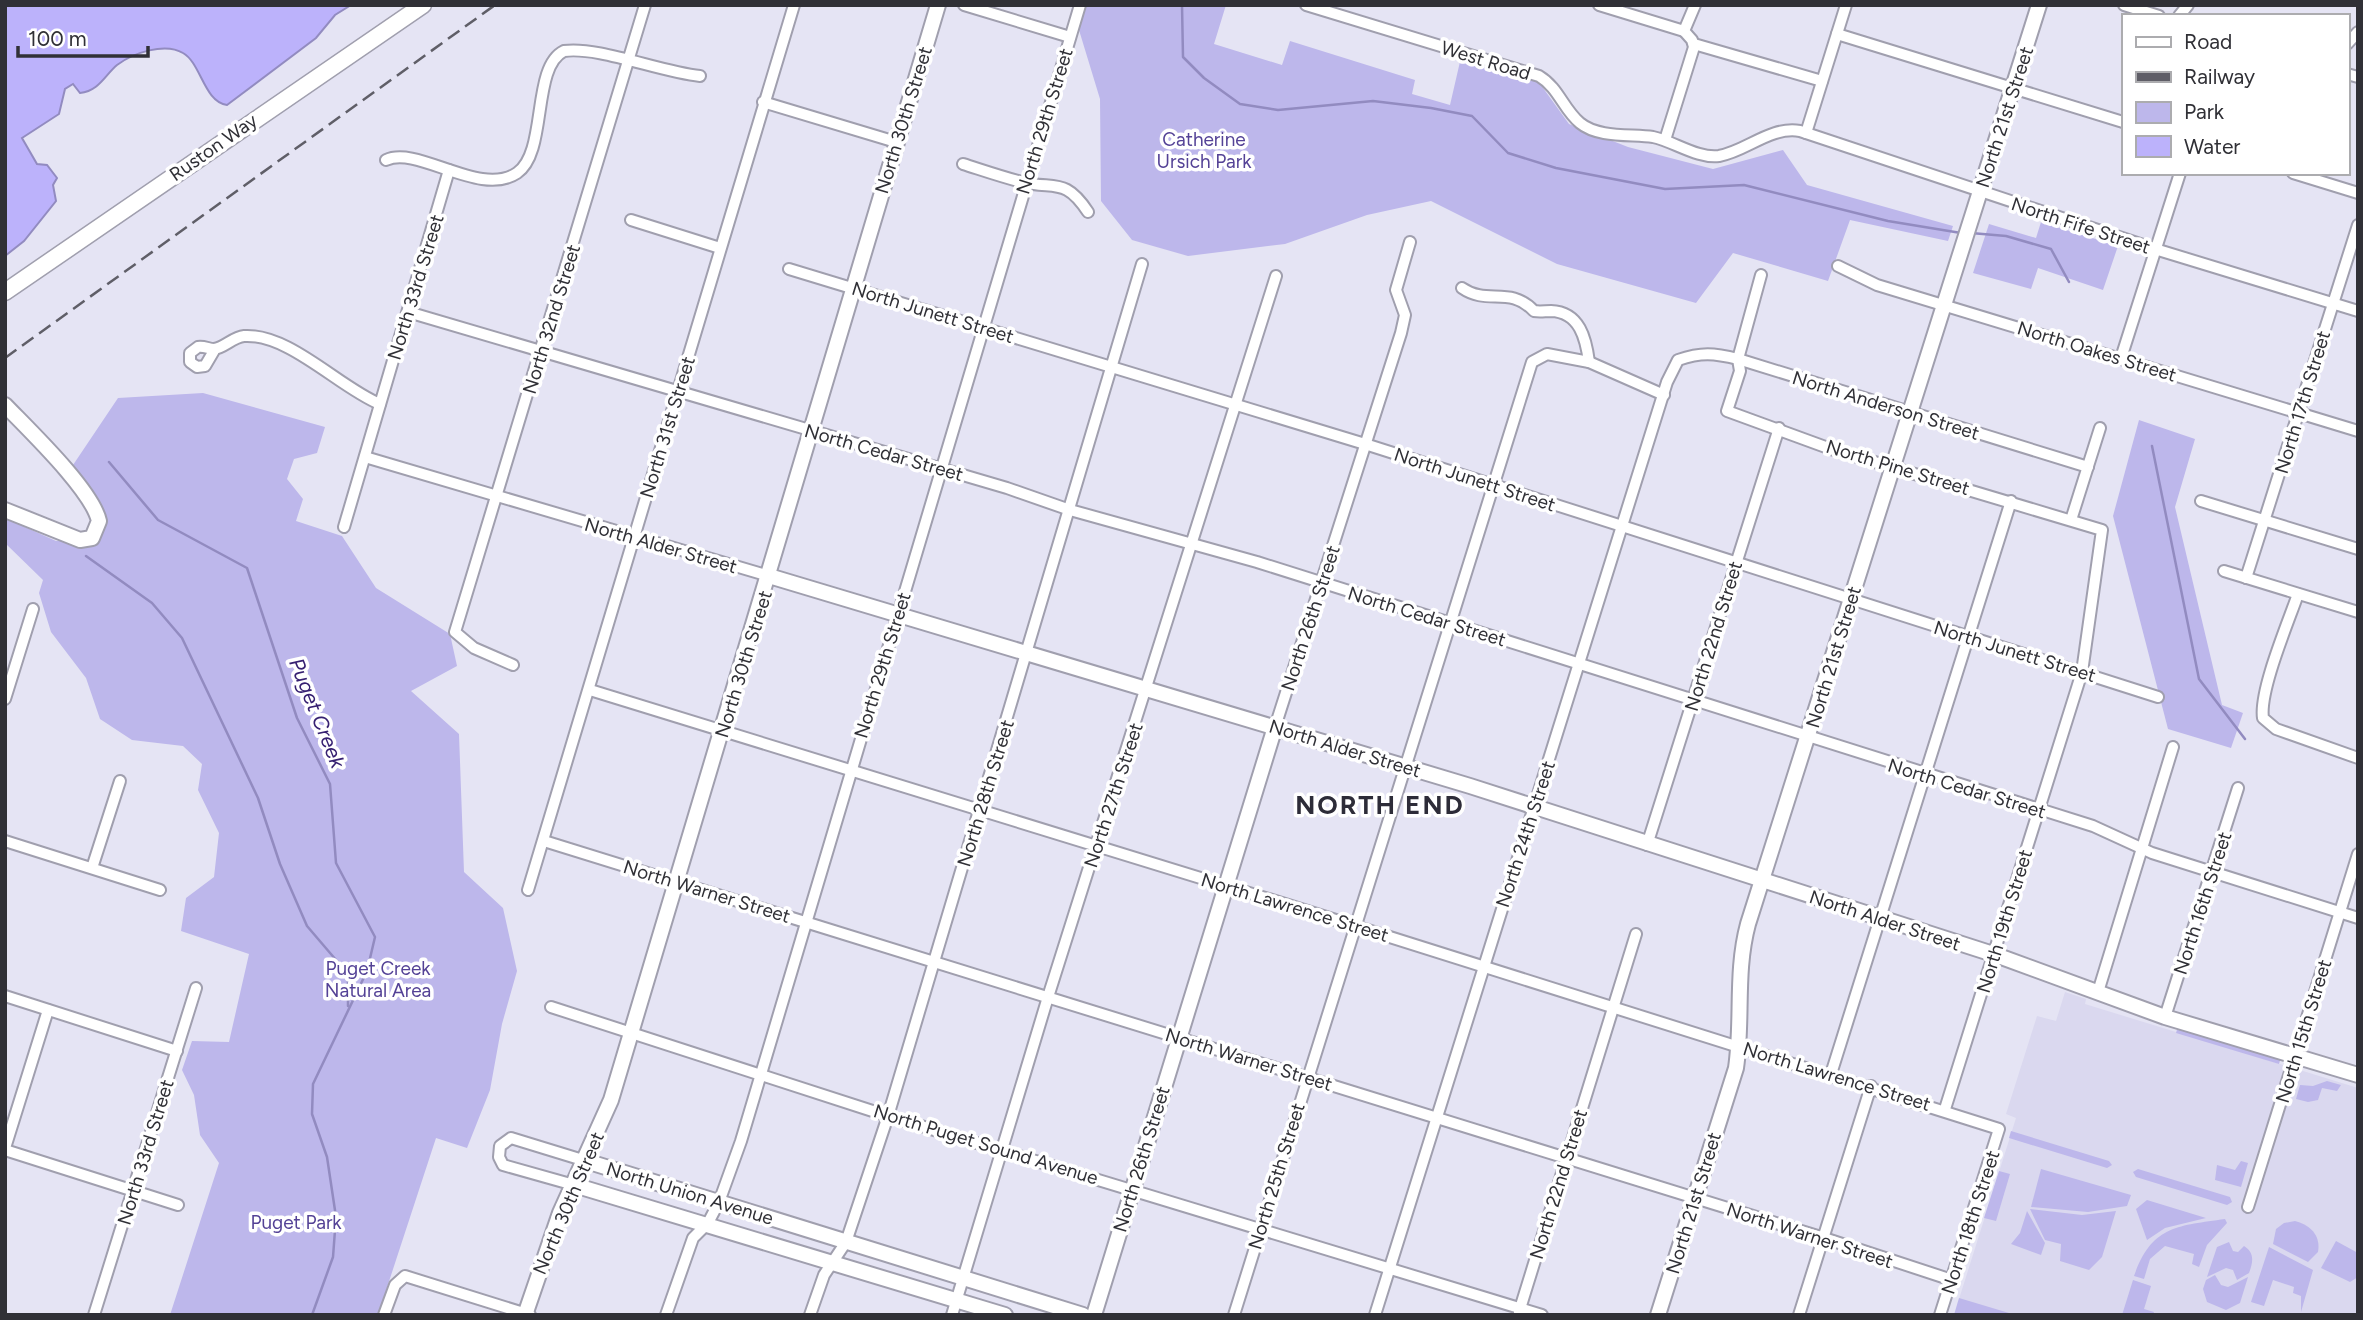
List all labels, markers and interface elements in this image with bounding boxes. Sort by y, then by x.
scale bar [18,14,147,58]
legend [2122,14,2349,175]
text: 100 m [28,26,87,51]
text: Road [2184,29,2232,54]
street label: West Road [1438,36,1533,85]
street label: North 30th Street [870,44,937,197]
street label: North 21st Street [1971,44,2038,191]
street label: North 29th Street [1011,45,1078,197]
text: Railway [2184,64,2255,89]
text: Park [2184,99,2225,124]
street label: Ruston Way [165,109,262,186]
park label: Catherine Ursich Park [1157,128,1252,173]
text: Water [2184,134,2240,159]
street label: North Fife Street [2009,192,2153,259]
street label: North 33rd Street [382,212,449,363]
street label: North 32nd Street [518,242,585,397]
street label: North Junett Street [849,277,1017,348]
street label: North Oakes Street [2014,316,2179,387]
street label: North 17th Street [2270,328,2335,476]
street label: North 31st Street [635,354,700,501]
street label: North Anderson Street [1790,366,1982,445]
street label: North Cedar Street [802,419,966,486]
street label: North Pine Street [1823,435,1972,500]
street label: North Junett Street [1391,443,1558,516]
street label: North Alder Street [582,513,740,578]
street label: North 26th Street [1276,542,1345,694]
street label: North 22nd Street [1680,558,1747,714]
street label: North Cedar Street [1345,582,1509,651]
street label: North 21st Street [1801,583,1866,731]
street label: North 30th Street [710,588,777,741]
street label: North 29th Street [849,589,916,741]
street label: North Junett Street [1931,616,2099,687]
water label: Puget Creek [284,654,351,772]
street label: North Alder Street [1266,714,1424,782]
street label: North 28th Street [952,717,1019,869]
street label: North 27th Street [1079,720,1148,871]
street label: North Cedar Street [1885,754,2049,823]
street label: North 24th Street [1491,758,1560,910]
district label: NORTH END [1295,789,1465,821]
street label: North 16th Street [2169,829,2236,978]
street label: North 19th Street [1972,847,2037,996]
street label: North Warner Street [621,855,793,928]
street label: North Lawrence Street [1198,868,1391,947]
street label: North Alder Street [1806,885,1963,956]
park label: Puget Creek Natural Area [325,957,431,1002]
street label: North 15th Street [2271,957,2336,1106]
street label: North Warner Street [1163,1023,1335,1096]
street label: North Lawrence Street [1740,1037,1933,1116]
street label: North 33rd Street [112,1077,179,1228]
street label: North 26th Street [1108,1083,1175,1235]
street label: North Puget Sound Avenue [871,1099,1101,1190]
street label: North 25th Street [1243,1100,1310,1252]
street label: North 22nd Street [1525,1106,1592,1262]
street label: North 30th Street [528,1128,609,1278]
street label: North 21st Street [1661,1129,1726,1277]
street label: North 18th Street [1936,1147,2005,1297]
street label: North Union Avenue [603,1157,776,1230]
street label: North Warner Street [1724,1198,1896,1273]
park label: Puget Park [250,1211,342,1234]

